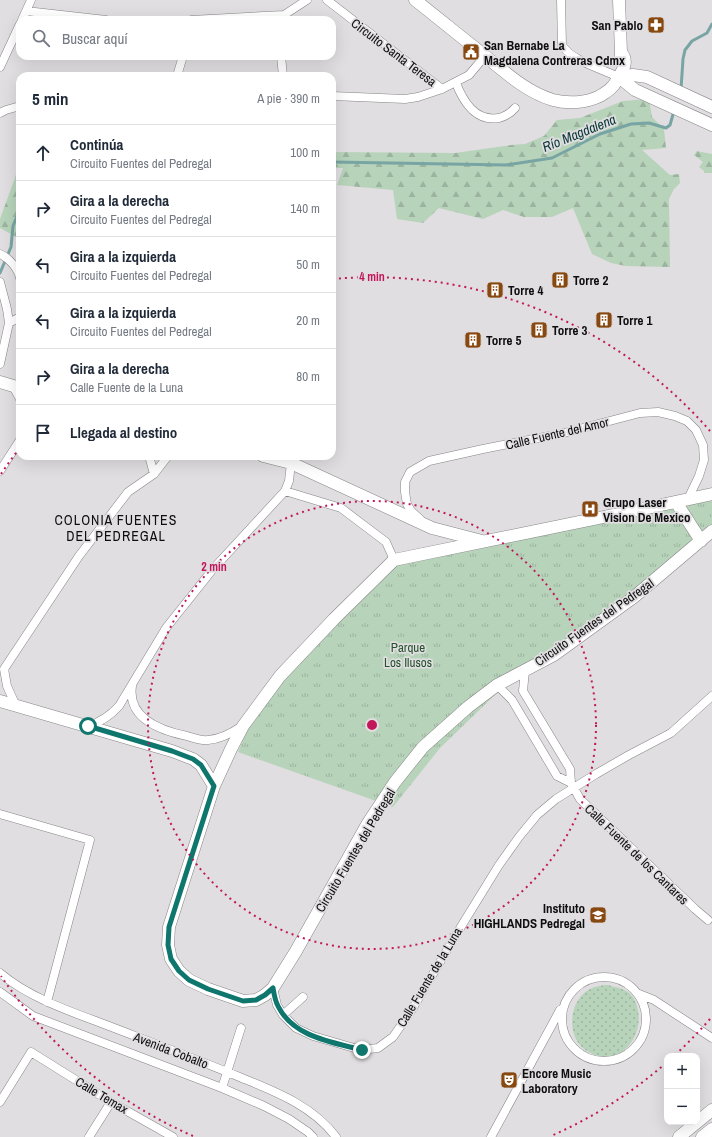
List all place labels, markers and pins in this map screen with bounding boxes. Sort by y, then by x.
pharmacy icon: San Pablo [646,15,666,35]
place label: San Pablo [591,17,643,34]
place label: San Bernabe La Magdalena Contreras Cdmx [484,37,625,69]
public building icon: San Bernabe La Magdalena Contreras Cdmx [461,42,481,62]
building icon: Torre 2 [550,270,570,290]
place label: Torre 2 [573,272,608,289]
building icon: Torre 4 [485,280,505,300]
place label: Torre 4 [508,282,543,299]
building icon: Torre 1 [594,310,614,330]
place label: Torre 1 [617,312,652,329]
building icon: Torre 3 [529,320,549,340]
place label: Torre 3 [552,322,587,339]
building icon: Torre 5 [463,330,483,350]
place label: Torre 5 [486,332,521,349]
place label: Grupo Laser Vision De Mexico [603,494,691,526]
hospital icon: Grupo Laser Vision De Mexico [580,499,600,519]
centre of rings [365,718,379,732]
place label: Instituto HIGHLANDS Pedregal [474,900,585,932]
school or university icon: Instituto HIGHLANDS Pedregal [588,905,608,925]
place label: Encore Music Laboratory [522,1065,591,1097]
theatre icon: Encore Music Laboratory [499,1070,519,1090]

